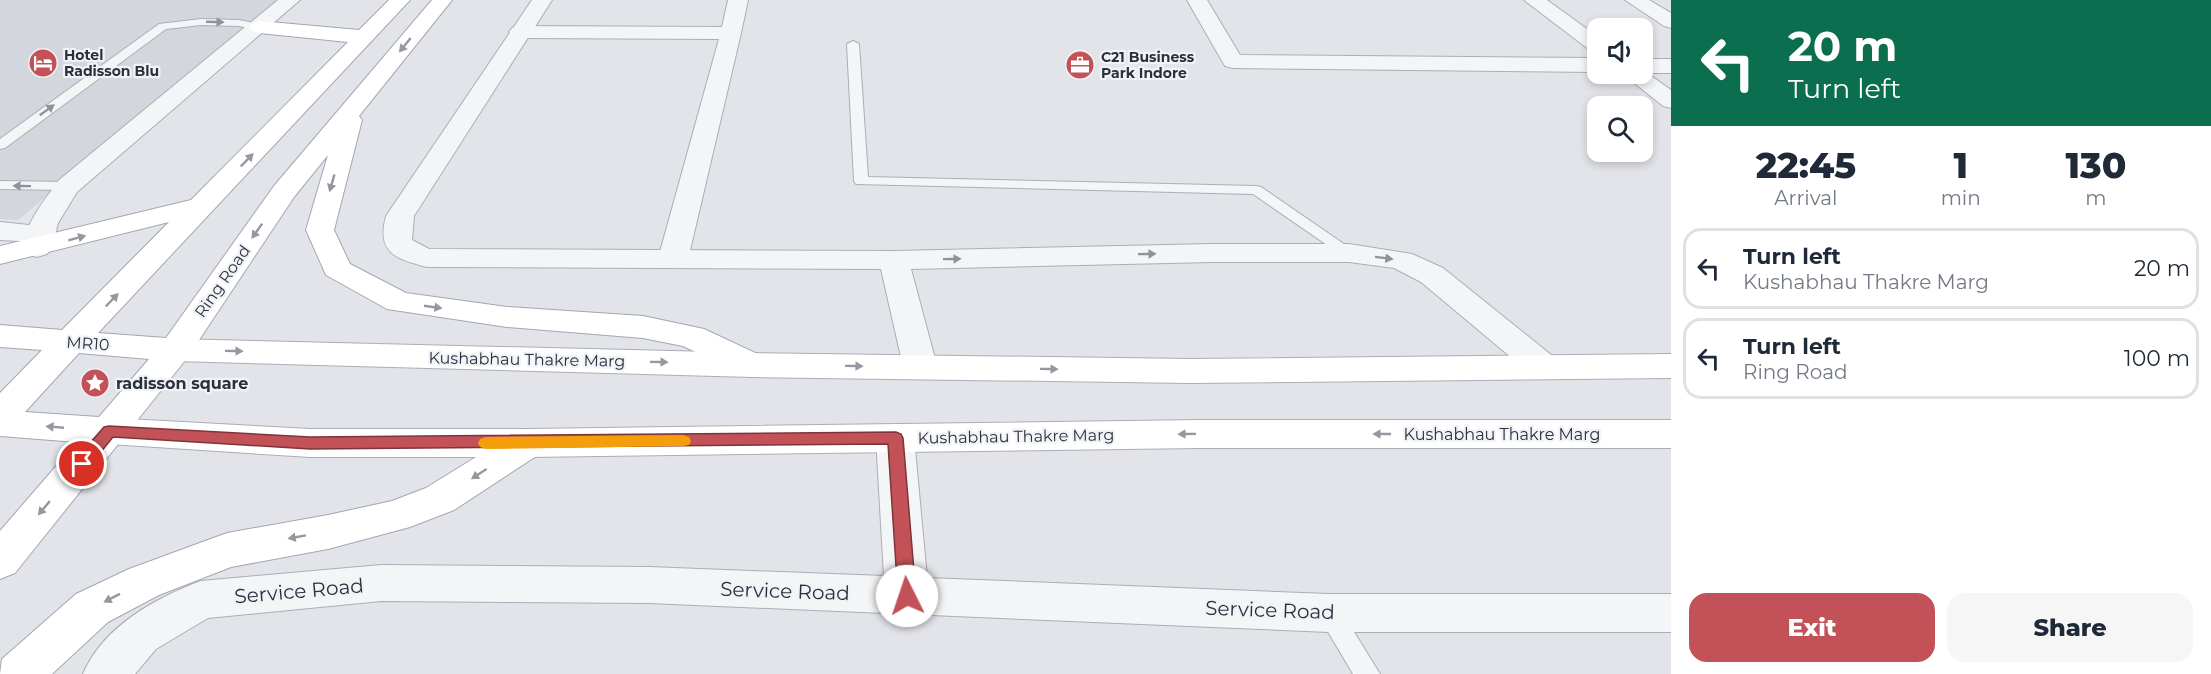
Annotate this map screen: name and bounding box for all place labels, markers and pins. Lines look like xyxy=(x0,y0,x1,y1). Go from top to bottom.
place label: Hotel Radisson Blu xyxy=(64,46,159,80)
hotel icon: Hotel Radisson Blu xyxy=(27,47,59,79)
place label: C21 Business Park Indore xyxy=(1101,48,1195,82)
office icon: C21 Business Park Indore xyxy=(1064,49,1096,81)
place icon: radisson square xyxy=(79,367,111,399)
place label: radisson square xyxy=(116,374,248,393)
pin xyxy=(56,438,107,489)

